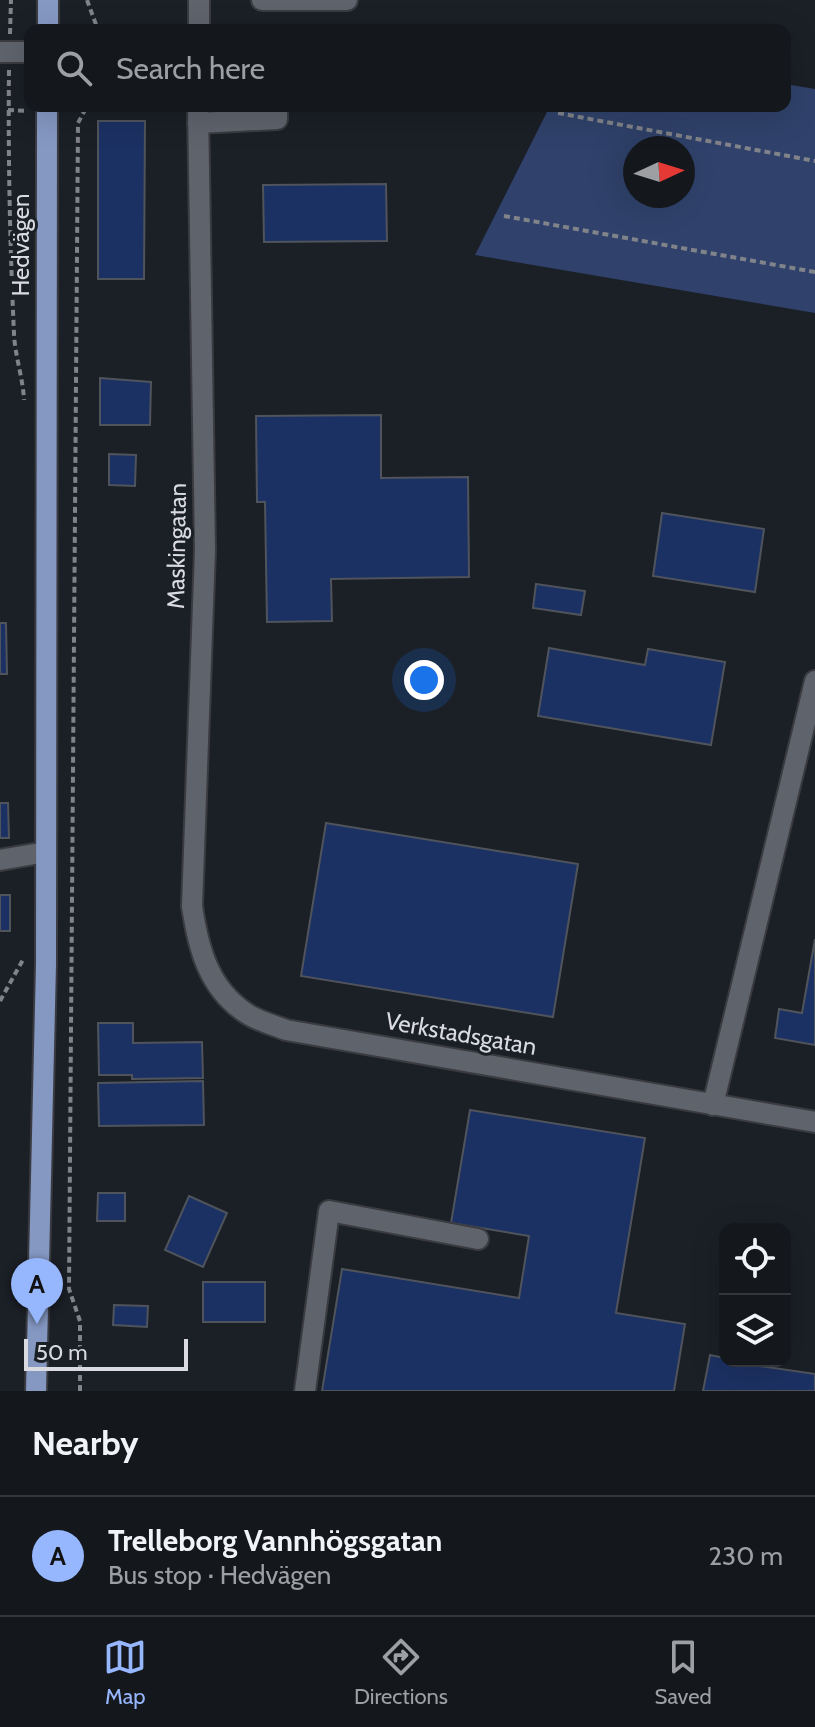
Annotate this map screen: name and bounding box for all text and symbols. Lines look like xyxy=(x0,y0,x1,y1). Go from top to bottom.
search box xyxy=(24,24,791,112)
icon: search xyxy=(52,46,96,90)
text: Search here xyxy=(116,50,265,87)
north arrow xyxy=(623,136,695,208)
street label: Hedvägen xyxy=(6,193,35,297)
street label: Maskingatan xyxy=(161,483,192,609)
your location xyxy=(404,660,444,700)
street label: Verkstadsgatan xyxy=(383,1006,539,1061)
map controls xyxy=(719,1223,791,1367)
button: locate xyxy=(719,1223,791,1295)
pin: A xyxy=(11,1258,63,1324)
button: layers xyxy=(719,1295,791,1367)
scale bar xyxy=(24,1335,188,1371)
text: 50 m xyxy=(36,1339,88,1366)
text: Nearby xyxy=(32,1422,139,1464)
text: Trelleborg Vannhögsgatan xyxy=(108,1522,442,1559)
text: A xyxy=(50,1540,66,1572)
text: 230 m xyxy=(709,1540,783,1572)
text: Bus stop · Hedvägen xyxy=(108,1559,331,1591)
tab: Map xyxy=(103,1635,147,1710)
tab: Directions xyxy=(354,1635,448,1710)
tab: Saved xyxy=(655,1635,712,1710)

